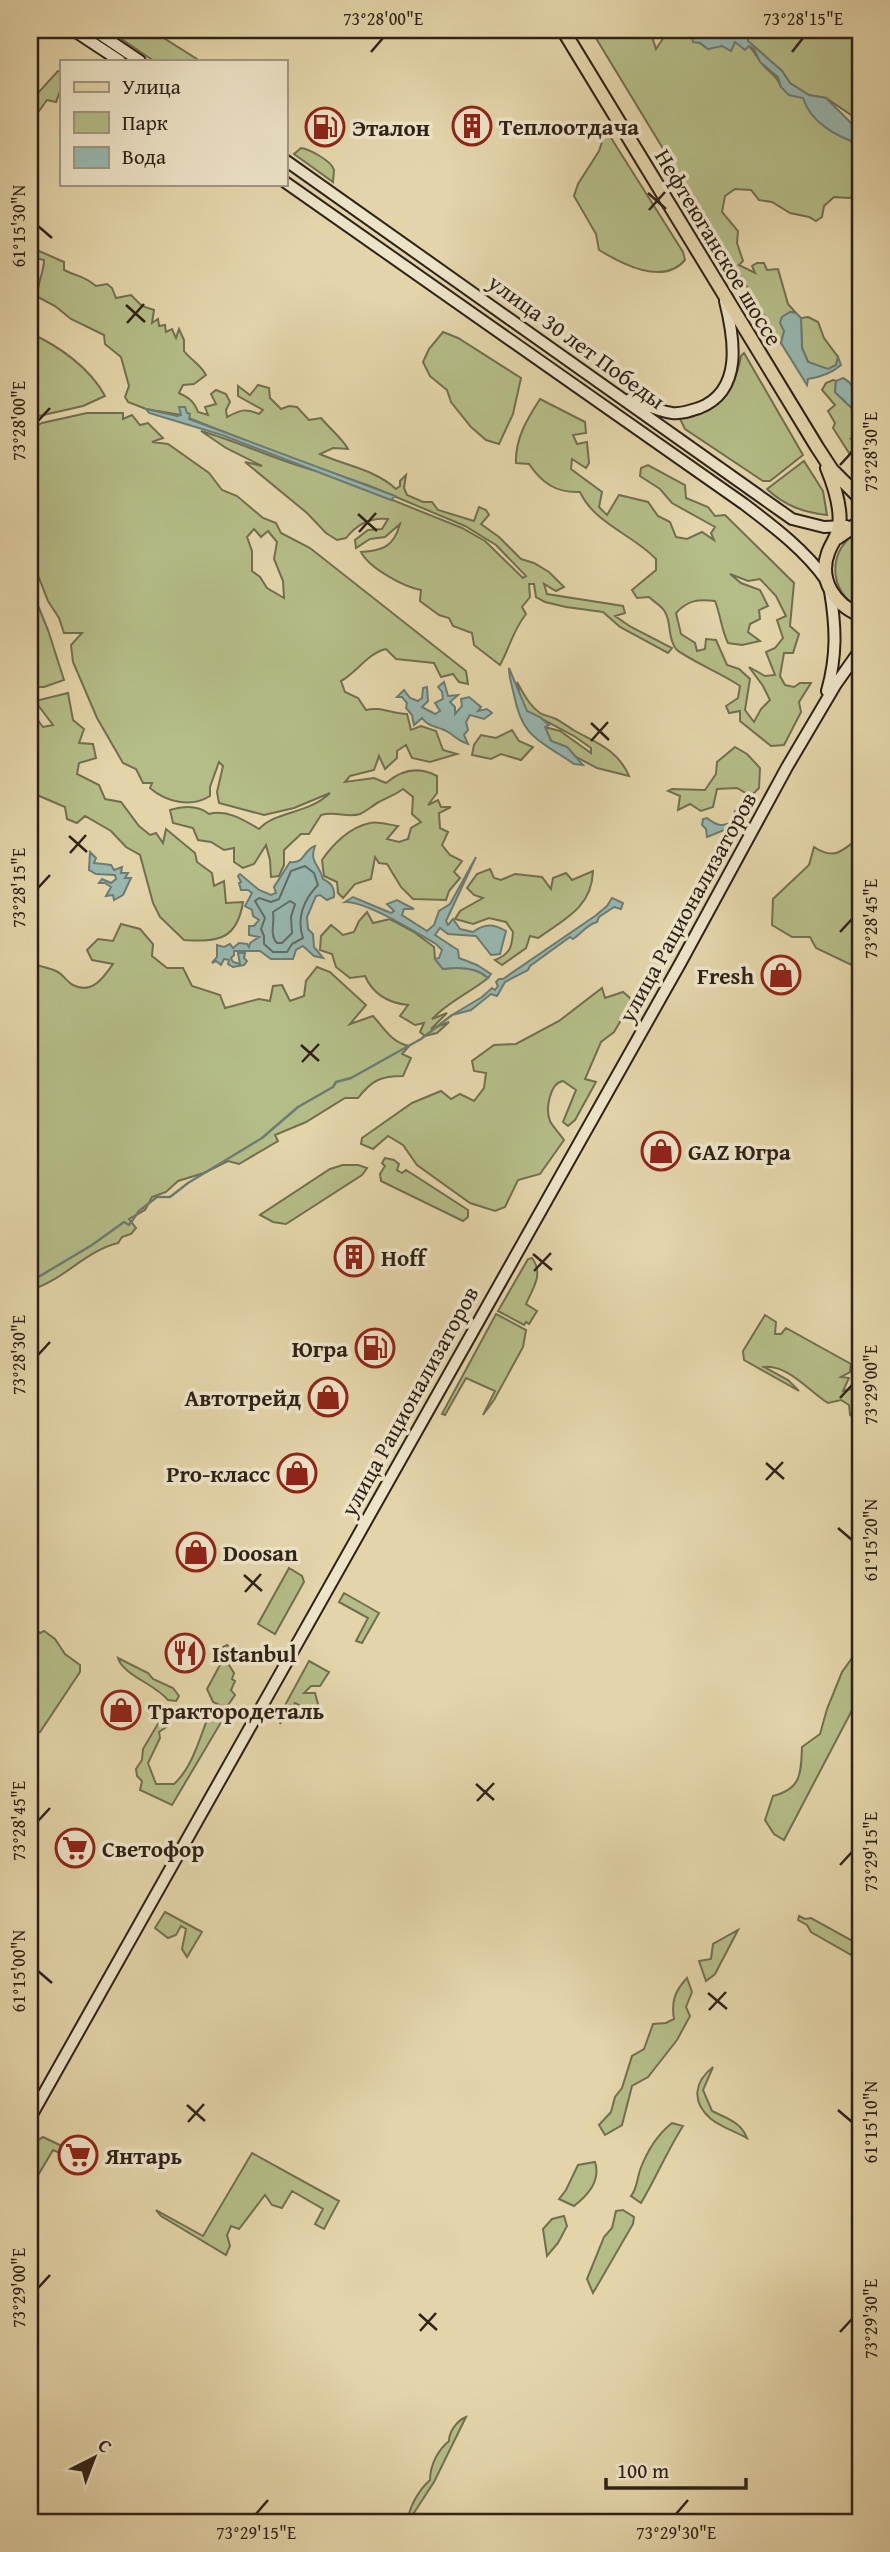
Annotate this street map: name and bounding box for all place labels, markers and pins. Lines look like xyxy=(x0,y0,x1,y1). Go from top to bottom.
building icon: Теплоотдача xyxy=(451,105,493,147)
fuel station icon: Эталон xyxy=(304,106,346,148)
place label: Теплоотдача xyxy=(499,110,639,143)
place label: Эталон xyxy=(352,111,430,144)
shop icon: Fresh xyxy=(760,954,802,996)
place label: Fresh xyxy=(697,959,754,992)
shop icon: GAZ Югра xyxy=(640,1130,682,1172)
place label: GAZ Югра xyxy=(688,1135,791,1168)
building icon: Hoff xyxy=(333,1236,375,1278)
place label: Hoff xyxy=(381,1241,428,1274)
fuel station icon: Югра xyxy=(354,1327,396,1369)
place label: Югра xyxy=(292,1332,348,1365)
shop icon: Автотрейд xyxy=(307,1376,349,1418)
place label: Автотрейд xyxy=(185,1381,301,1414)
shop icon: Pro-класс xyxy=(276,1452,318,1494)
place label: Pro-класс xyxy=(166,1457,270,1490)
shop icon: Doosan xyxy=(175,1531,217,1573)
place label: Doosan xyxy=(223,1536,298,1569)
restaurant icon: Istanbul xyxy=(164,1632,206,1674)
place label: Istanbul xyxy=(212,1637,297,1670)
shop icon: Трактородеталь xyxy=(100,1689,142,1731)
place label: Трактородеталь xyxy=(148,1694,324,1727)
supermarket icon: Светофор xyxy=(54,1827,96,1869)
place label: Светофор xyxy=(102,1832,204,1865)
supermarket icon: Янтарь xyxy=(57,2134,99,2176)
place label: Янтарь xyxy=(104,2139,183,2172)

